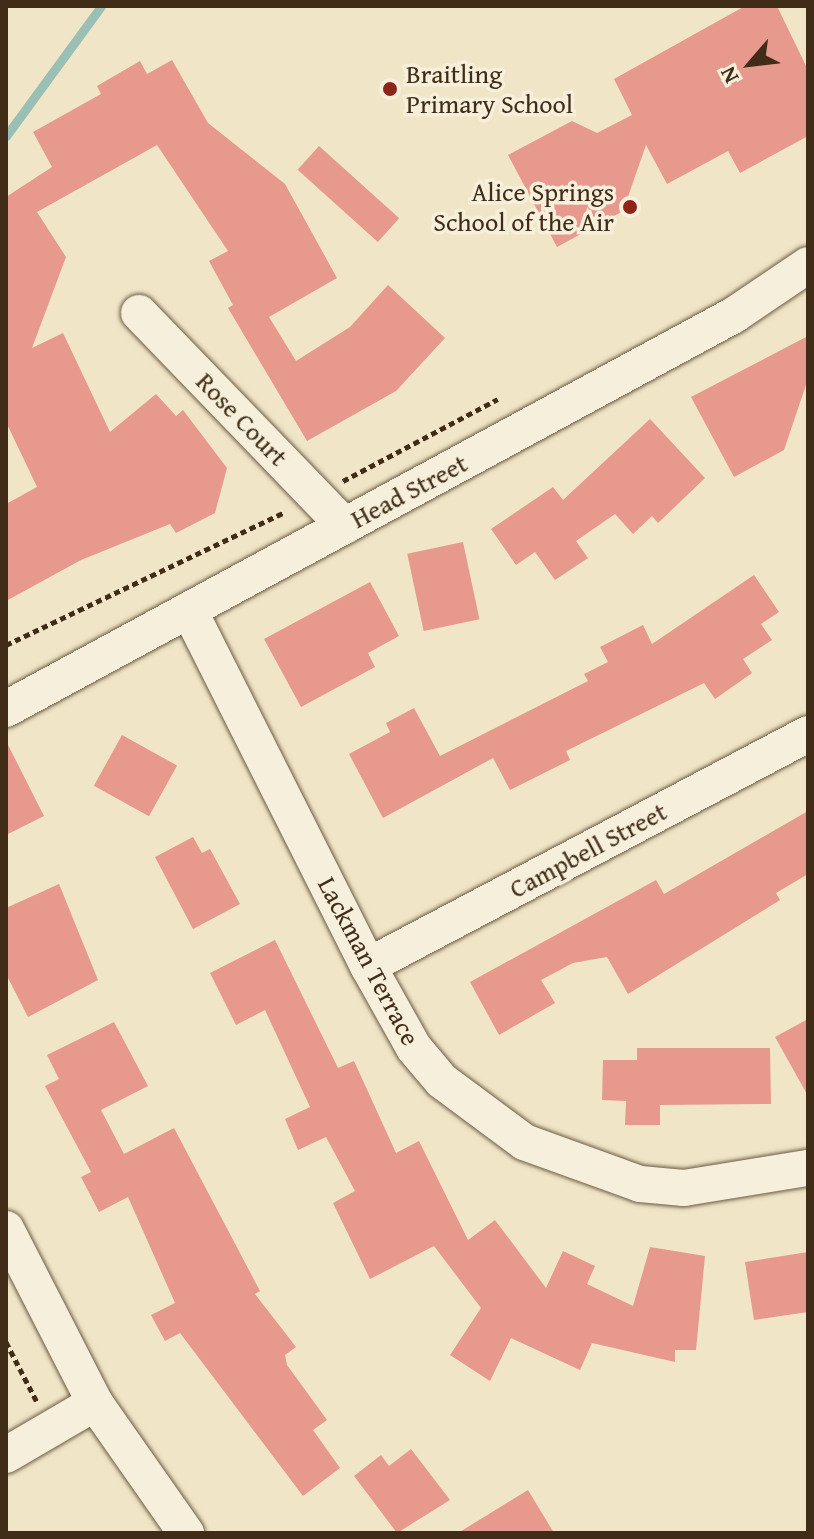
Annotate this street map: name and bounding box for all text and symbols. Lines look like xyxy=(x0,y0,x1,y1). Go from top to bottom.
north arrow xyxy=(710,24,790,104)
place label: Braitling Primary School xyxy=(406,58,573,120)
text: N xyxy=(711,61,746,89)
marker: Braitling Primary School xyxy=(381,80,399,98)
place label: Alice Springs School of the Air xyxy=(433,176,614,238)
marker: Alice Springs School of the Air xyxy=(621,198,639,216)
street label: Rose Court xyxy=(190,366,294,472)
street label: Head Street xyxy=(346,447,472,535)
street label: Campbell Street xyxy=(504,796,672,904)
street label: Lackman Terrace xyxy=(312,872,426,1050)

